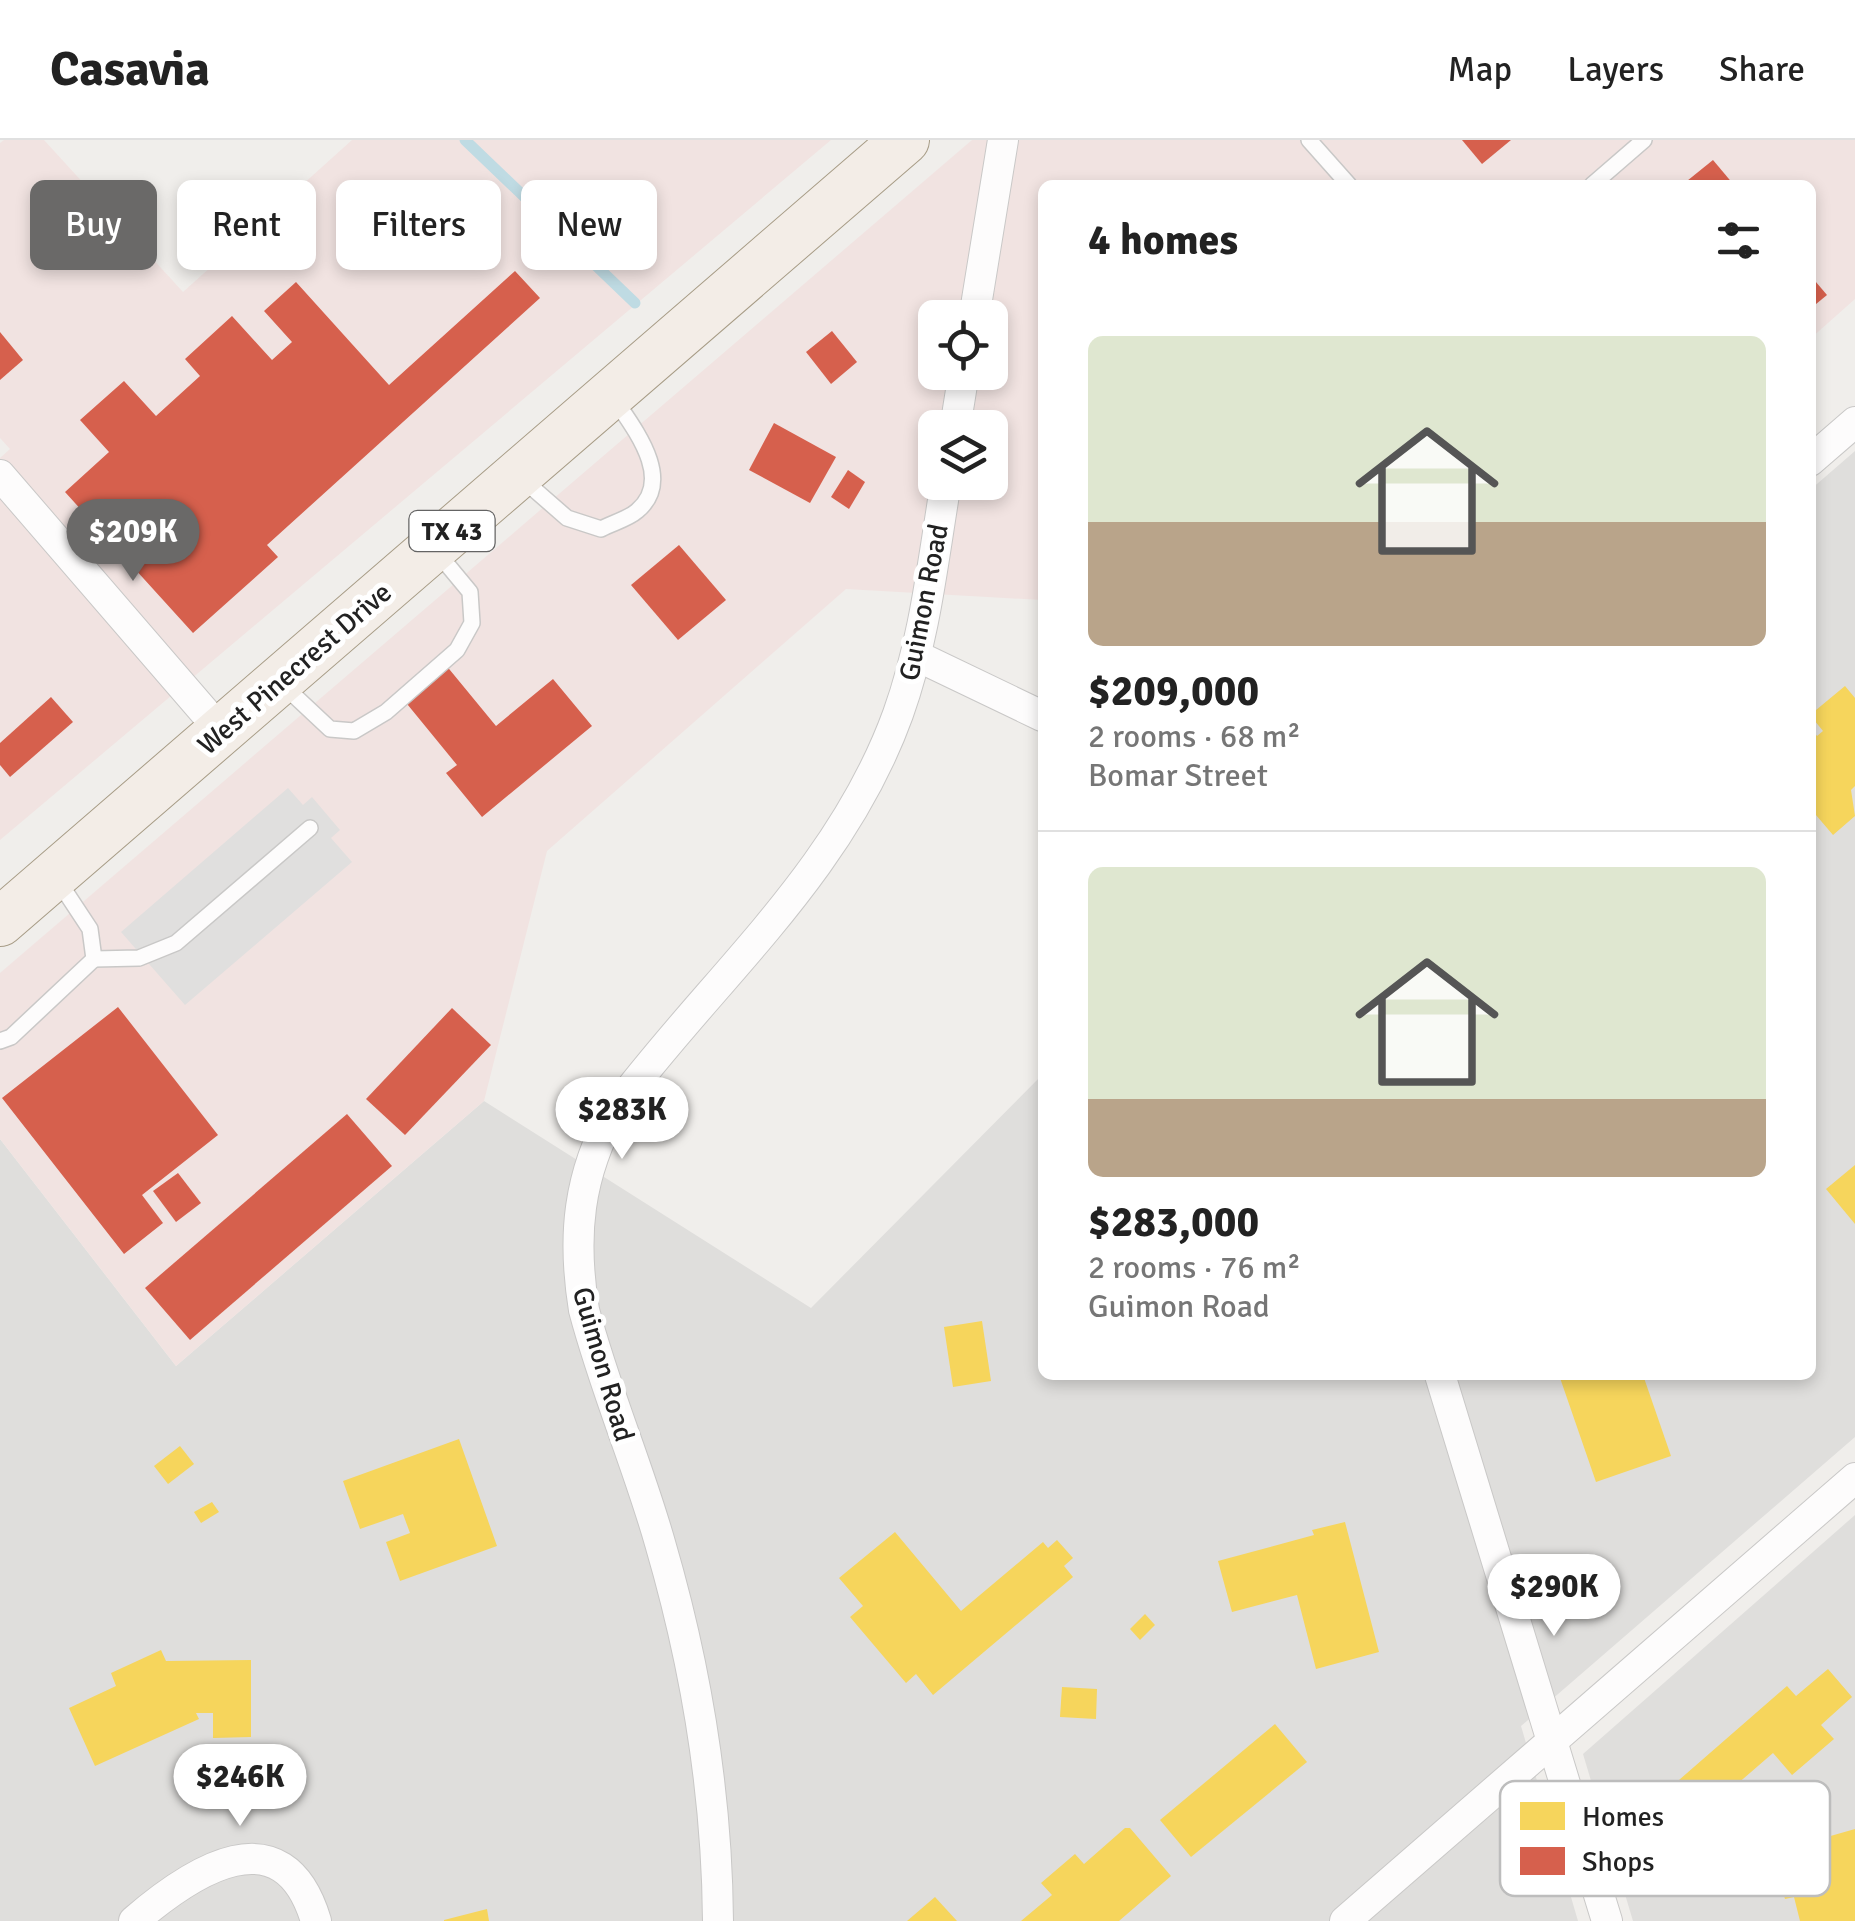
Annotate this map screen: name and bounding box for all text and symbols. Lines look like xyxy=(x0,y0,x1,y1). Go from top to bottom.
text: Casavia xyxy=(50,40,210,99)
text: Map xyxy=(1448,48,1512,91)
text: Layers xyxy=(1567,48,1664,91)
text: Share xyxy=(1719,48,1805,91)
chip: Buy xyxy=(30,180,157,270)
chip: Rent xyxy=(177,180,316,270)
chip: Filters xyxy=(336,180,501,270)
chip: New xyxy=(521,180,657,270)
icon: filters xyxy=(1711,213,1766,268)
text: 4 homes xyxy=(1088,215,1238,266)
map controls xyxy=(918,300,1008,500)
button: locate xyxy=(918,300,1008,390)
icon: home xyxy=(1337,401,1517,581)
button: layers xyxy=(918,410,1008,500)
pin: $209K xyxy=(63,499,203,584)
road number: TX 43 xyxy=(410,511,494,551)
text: $209K xyxy=(89,512,177,551)
street label: Guimon Road xyxy=(892,521,956,683)
street label: West Pinecrest Drive xyxy=(191,575,398,762)
text: $209,000 xyxy=(1088,666,1259,717)
text: 2 rooms · 68 m² xyxy=(1088,717,1301,756)
text: Bomar Street xyxy=(1088,756,1268,795)
icon: home xyxy=(1337,932,1517,1112)
pin: $283K xyxy=(552,1077,692,1162)
text: $283K xyxy=(578,1090,666,1129)
text: $283,000 xyxy=(1088,1197,1259,1248)
text: 2 rooms · 76 m² xyxy=(1088,1248,1301,1287)
street label: Guimon Road xyxy=(565,1283,641,1445)
text: Guimon Road xyxy=(1088,1287,1270,1326)
pin: $290K xyxy=(1484,1554,1624,1639)
text: $290K xyxy=(1510,1567,1598,1606)
pin: $246K xyxy=(170,1744,310,1829)
text: $246K xyxy=(196,1757,284,1796)
legend xyxy=(1500,1781,1830,1896)
text: Homes xyxy=(1582,1800,1664,1834)
text: Shops xyxy=(1582,1845,1654,1879)

